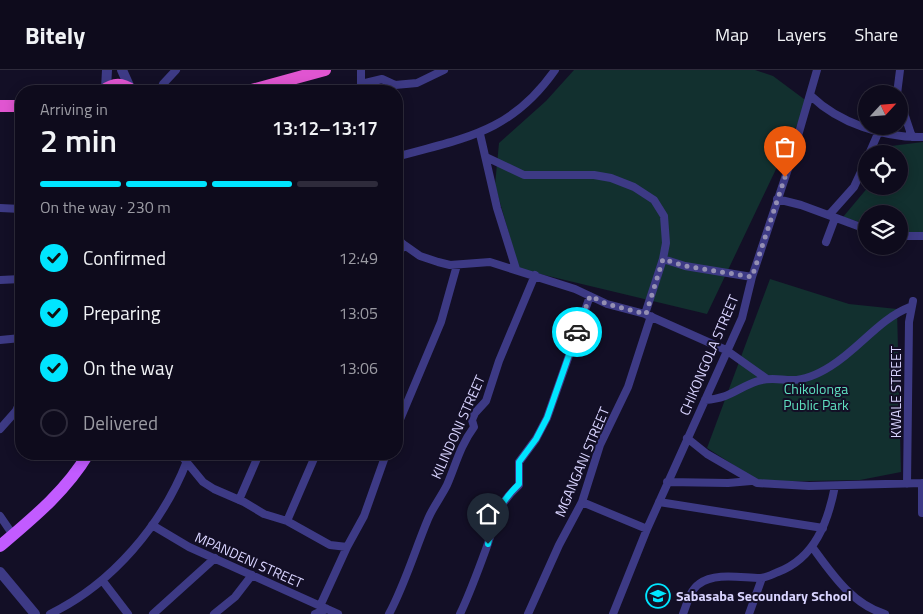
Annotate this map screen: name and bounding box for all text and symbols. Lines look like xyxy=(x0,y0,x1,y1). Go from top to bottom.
text: Bitely xyxy=(25,17,85,53)
text: Map xyxy=(715,21,749,48)
text: Layers xyxy=(777,21,826,48)
text: Share xyxy=(854,21,898,48)
north arrow xyxy=(858,85,908,135)
map controls xyxy=(858,85,908,255)
text: Arriving in xyxy=(40,97,108,121)
text: 13:12–13:17 xyxy=(272,113,378,142)
text: 2 min xyxy=(40,116,117,164)
pin xyxy=(764,126,806,177)
icon: bag xyxy=(771,133,799,161)
button: locate xyxy=(858,145,908,195)
text: On the way · 230 m xyxy=(40,195,171,219)
button: layers xyxy=(858,205,908,255)
text: Confirmed xyxy=(83,243,166,272)
icon: check xyxy=(40,244,68,272)
text: 12:49 xyxy=(339,246,378,270)
street label: CHIKONGOLA STREET xyxy=(674,291,744,418)
text: Preparing xyxy=(83,298,160,327)
icon: check xyxy=(40,299,68,327)
text: 13:05 xyxy=(339,301,378,325)
courier xyxy=(552,307,602,357)
icon: car xyxy=(563,318,591,346)
street label: KWALE STREET xyxy=(885,345,906,438)
text: On the way xyxy=(83,353,174,382)
icon: check xyxy=(40,354,68,382)
text: 13:06 xyxy=(339,356,378,380)
street label: KILINDONI STREET xyxy=(425,371,490,482)
park label: Chikolonga Public Park xyxy=(783,378,849,415)
street label: MGANGANI STREET xyxy=(549,403,614,520)
text: Delivered xyxy=(83,408,158,437)
pin xyxy=(467,493,509,544)
icon: home xyxy=(474,500,502,528)
street label: MPANDENI STREET xyxy=(192,526,307,593)
school or university icon: Sabasaba Secoundary School xyxy=(645,583,671,609)
place label: Sabasaba Secoundary School xyxy=(676,585,851,606)

